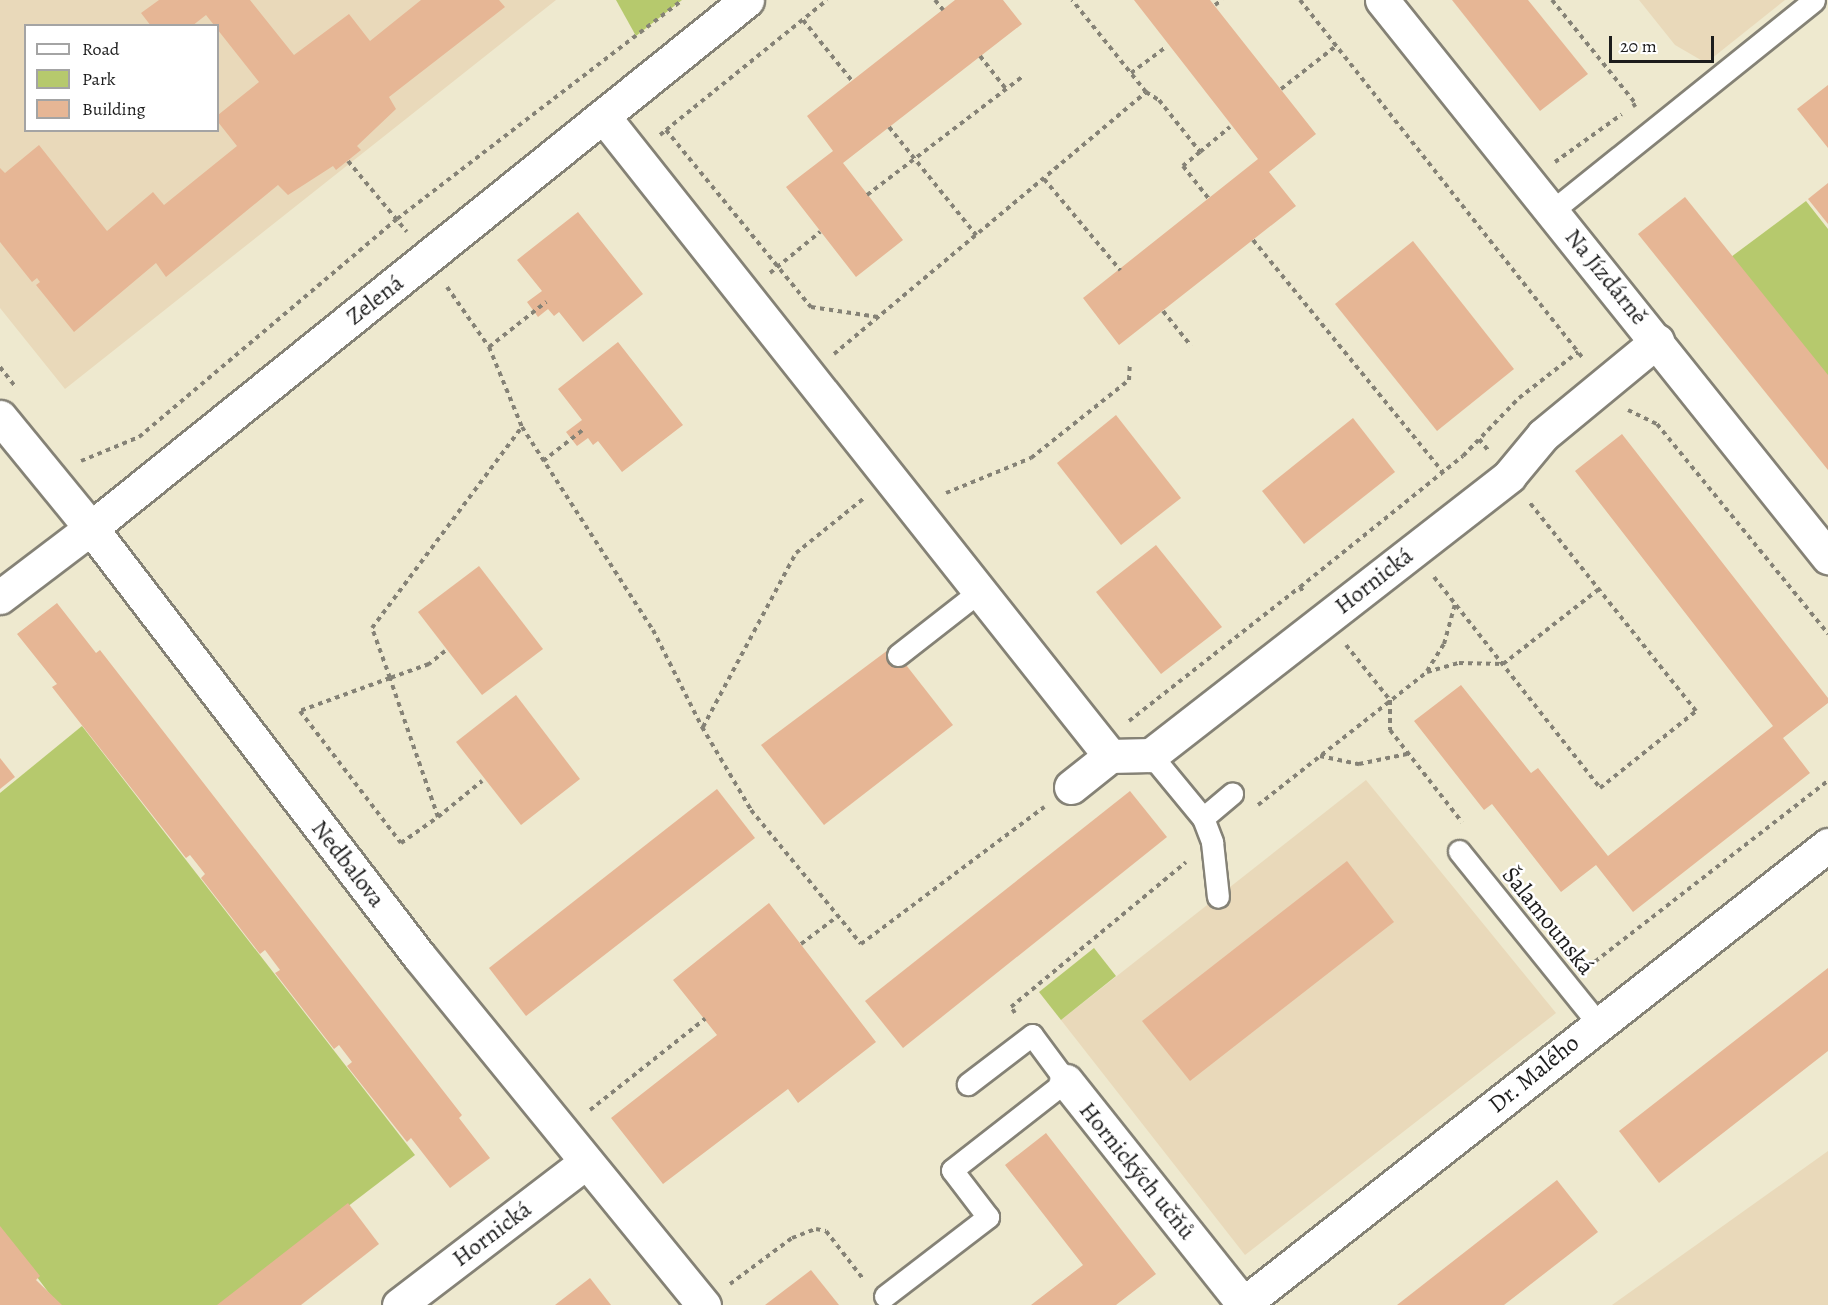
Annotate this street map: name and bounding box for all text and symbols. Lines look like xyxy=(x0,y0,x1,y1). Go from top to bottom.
legend xyxy=(24,24,219,132)
scale bar xyxy=(1612,24,1717,62)
text: 20 m xyxy=(1620,34,1657,58)
text: Road xyxy=(82,37,119,61)
text: Park xyxy=(82,67,116,91)
text: Building xyxy=(82,97,146,121)
street label: Na Jízdárně xyxy=(1559,223,1653,331)
street label: Zelená xyxy=(341,269,409,331)
street label: Hornická xyxy=(1329,541,1419,621)
street label: Nedbalova xyxy=(305,815,391,913)
street label: Šalamounská xyxy=(1496,861,1600,981)
street label: Dr. Malého xyxy=(1483,1029,1585,1119)
street label: Hornických učňů xyxy=(1073,1096,1201,1246)
street label: Hornická xyxy=(447,1195,537,1273)

